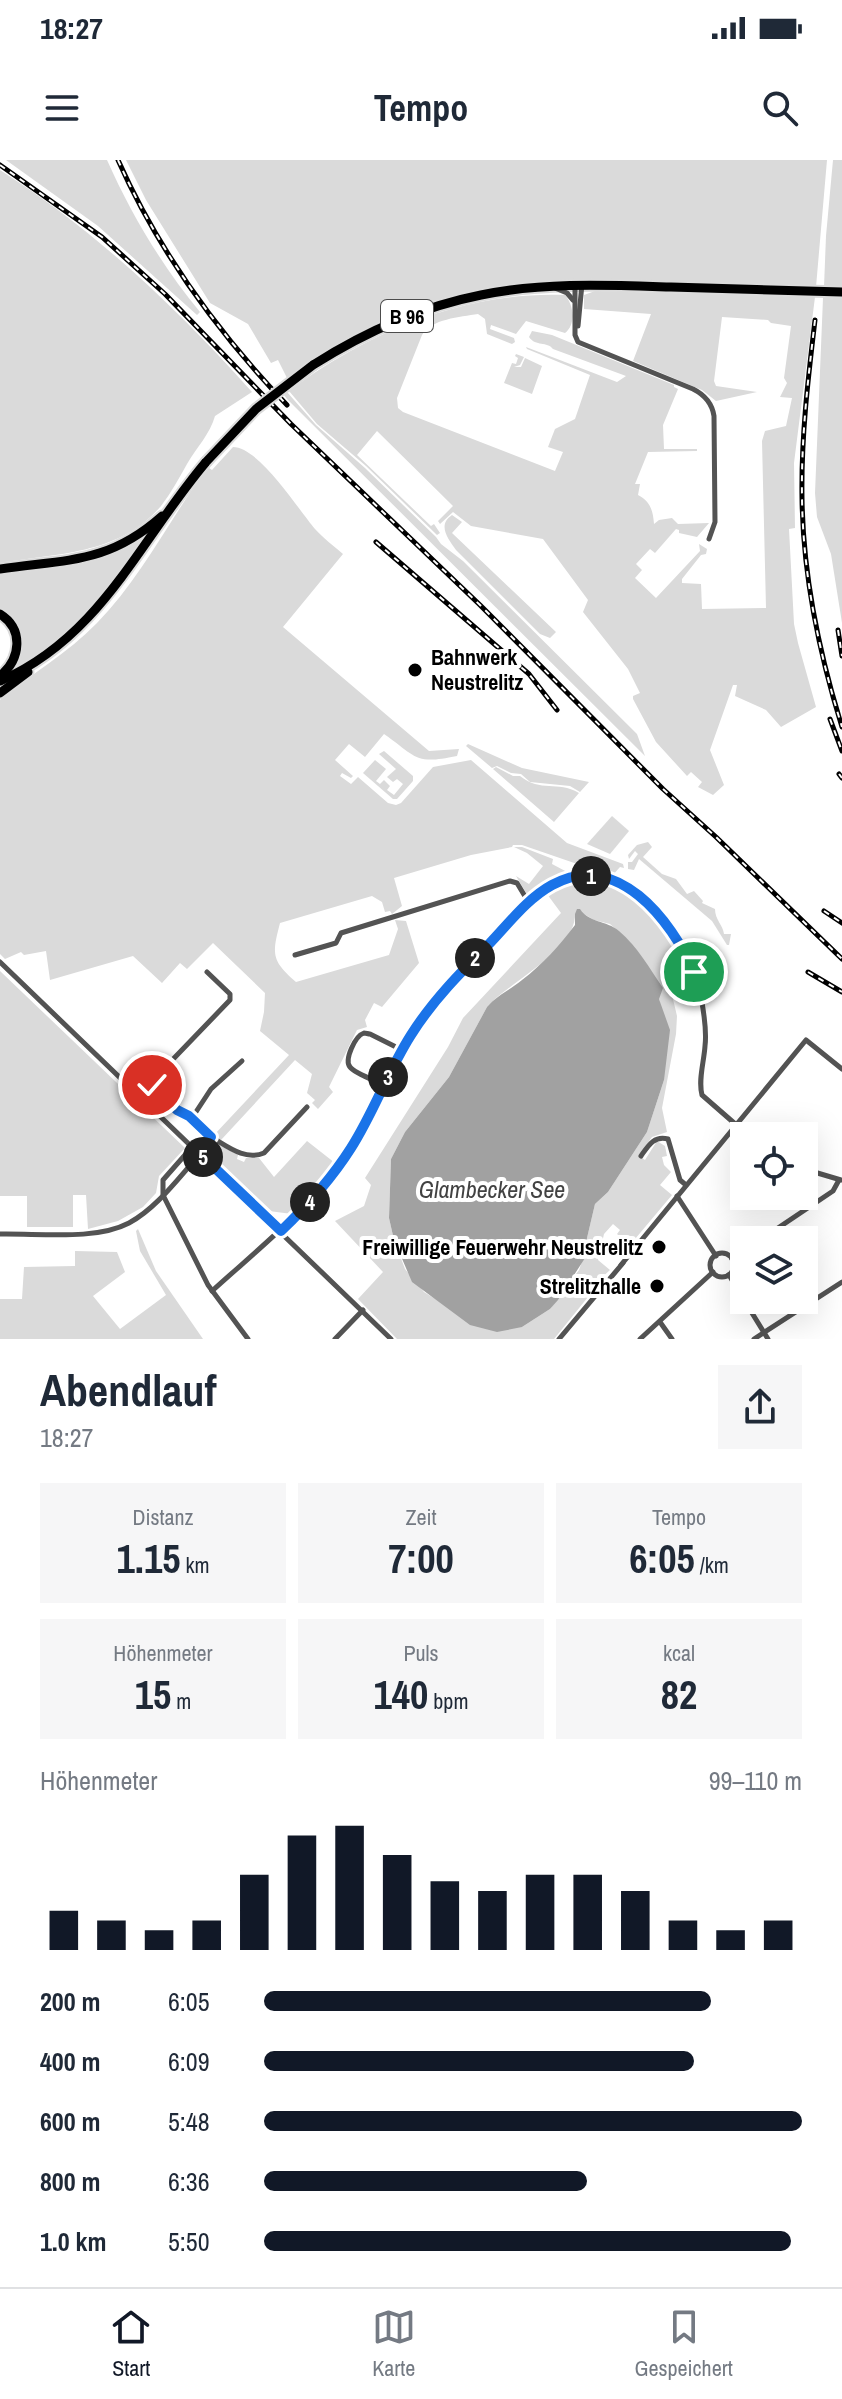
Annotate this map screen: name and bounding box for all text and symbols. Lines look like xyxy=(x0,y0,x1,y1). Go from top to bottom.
text: 18:27 xyxy=(40,8,103,48)
text: Tempo xyxy=(374,84,468,132)
icon: menu xyxy=(40,86,84,130)
icon: search xyxy=(758,86,802,130)
road number: B 96 xyxy=(381,300,433,332)
place label: Bahnwerk Neustrelitz xyxy=(431,642,523,697)
marker: Bahnwerk Neustrelitz xyxy=(406,661,424,679)
pin: 1 xyxy=(571,856,611,896)
text: 1 xyxy=(586,861,596,891)
pin: 2 xyxy=(455,938,495,978)
pin xyxy=(660,938,728,1006)
text: 2 xyxy=(470,943,480,973)
icon: arrive xyxy=(672,950,716,994)
pin xyxy=(118,1051,186,1119)
pin: 3 xyxy=(368,1057,408,1097)
text: 3 xyxy=(383,1062,393,1092)
icon: check xyxy=(130,1063,174,1107)
map controls xyxy=(730,1122,818,1314)
button: locate xyxy=(730,1122,818,1210)
pin: 5 xyxy=(183,1137,223,1177)
text: 5 xyxy=(198,1142,208,1172)
water label: Glambecker See xyxy=(419,1173,565,1205)
pin: 4 xyxy=(290,1182,330,1222)
text: 4 xyxy=(305,1187,315,1217)
button: layers xyxy=(730,1226,818,1314)
place label: Freiwillige Feuerwehr Neustrelitz xyxy=(362,1232,643,1262)
marker: Freiwillige Feuerwehr Neustrelitz xyxy=(650,1238,668,1256)
place label: Strelitzhalle xyxy=(540,1271,641,1301)
marker: Strelitzhalle xyxy=(648,1277,666,1295)
text: Abendlauf xyxy=(40,1360,216,1420)
button: share xyxy=(718,1365,802,1449)
text: 18:27 xyxy=(40,1420,93,1455)
text: Distanz xyxy=(132,1502,194,1532)
text: Zeit xyxy=(405,1502,437,1532)
text: Tempo xyxy=(652,1502,706,1532)
text: 1.15 xyxy=(117,1532,180,1585)
text: 7:00 xyxy=(388,1532,454,1585)
text: 6:05 xyxy=(629,1532,695,1585)
text: km xyxy=(180,1550,209,1580)
text: /km xyxy=(695,1550,729,1580)
text: Höhenmeter xyxy=(113,1638,213,1668)
text: Puls xyxy=(403,1638,439,1668)
text: kcal xyxy=(663,1638,695,1668)
text: 15 xyxy=(135,1668,171,1721)
text: 140 xyxy=(374,1668,428,1721)
text: 82 xyxy=(661,1668,697,1721)
text: m xyxy=(171,1686,191,1716)
text: bpm xyxy=(428,1686,468,1716)
text: Höhenmeter xyxy=(40,1763,157,1798)
text: 99–110 m xyxy=(709,1763,802,1798)
text: 200 m xyxy=(40,1984,100,2019)
text: 6:05 xyxy=(168,1984,210,2019)
text: 400 m xyxy=(40,2044,100,2079)
text: 6:09 xyxy=(168,2044,210,2079)
text: 600 m xyxy=(40,2104,100,2139)
text: 5:48 xyxy=(168,2104,210,2139)
text: 800 m xyxy=(40,2164,100,2199)
text: 6:36 xyxy=(168,2164,210,2199)
text: 1.0 km xyxy=(40,2224,106,2259)
text: 5:50 xyxy=(168,2224,210,2259)
tab: Start xyxy=(109,2305,153,2383)
tab: Karte xyxy=(372,2305,416,2383)
tab: Gespeichert xyxy=(634,2305,733,2383)

